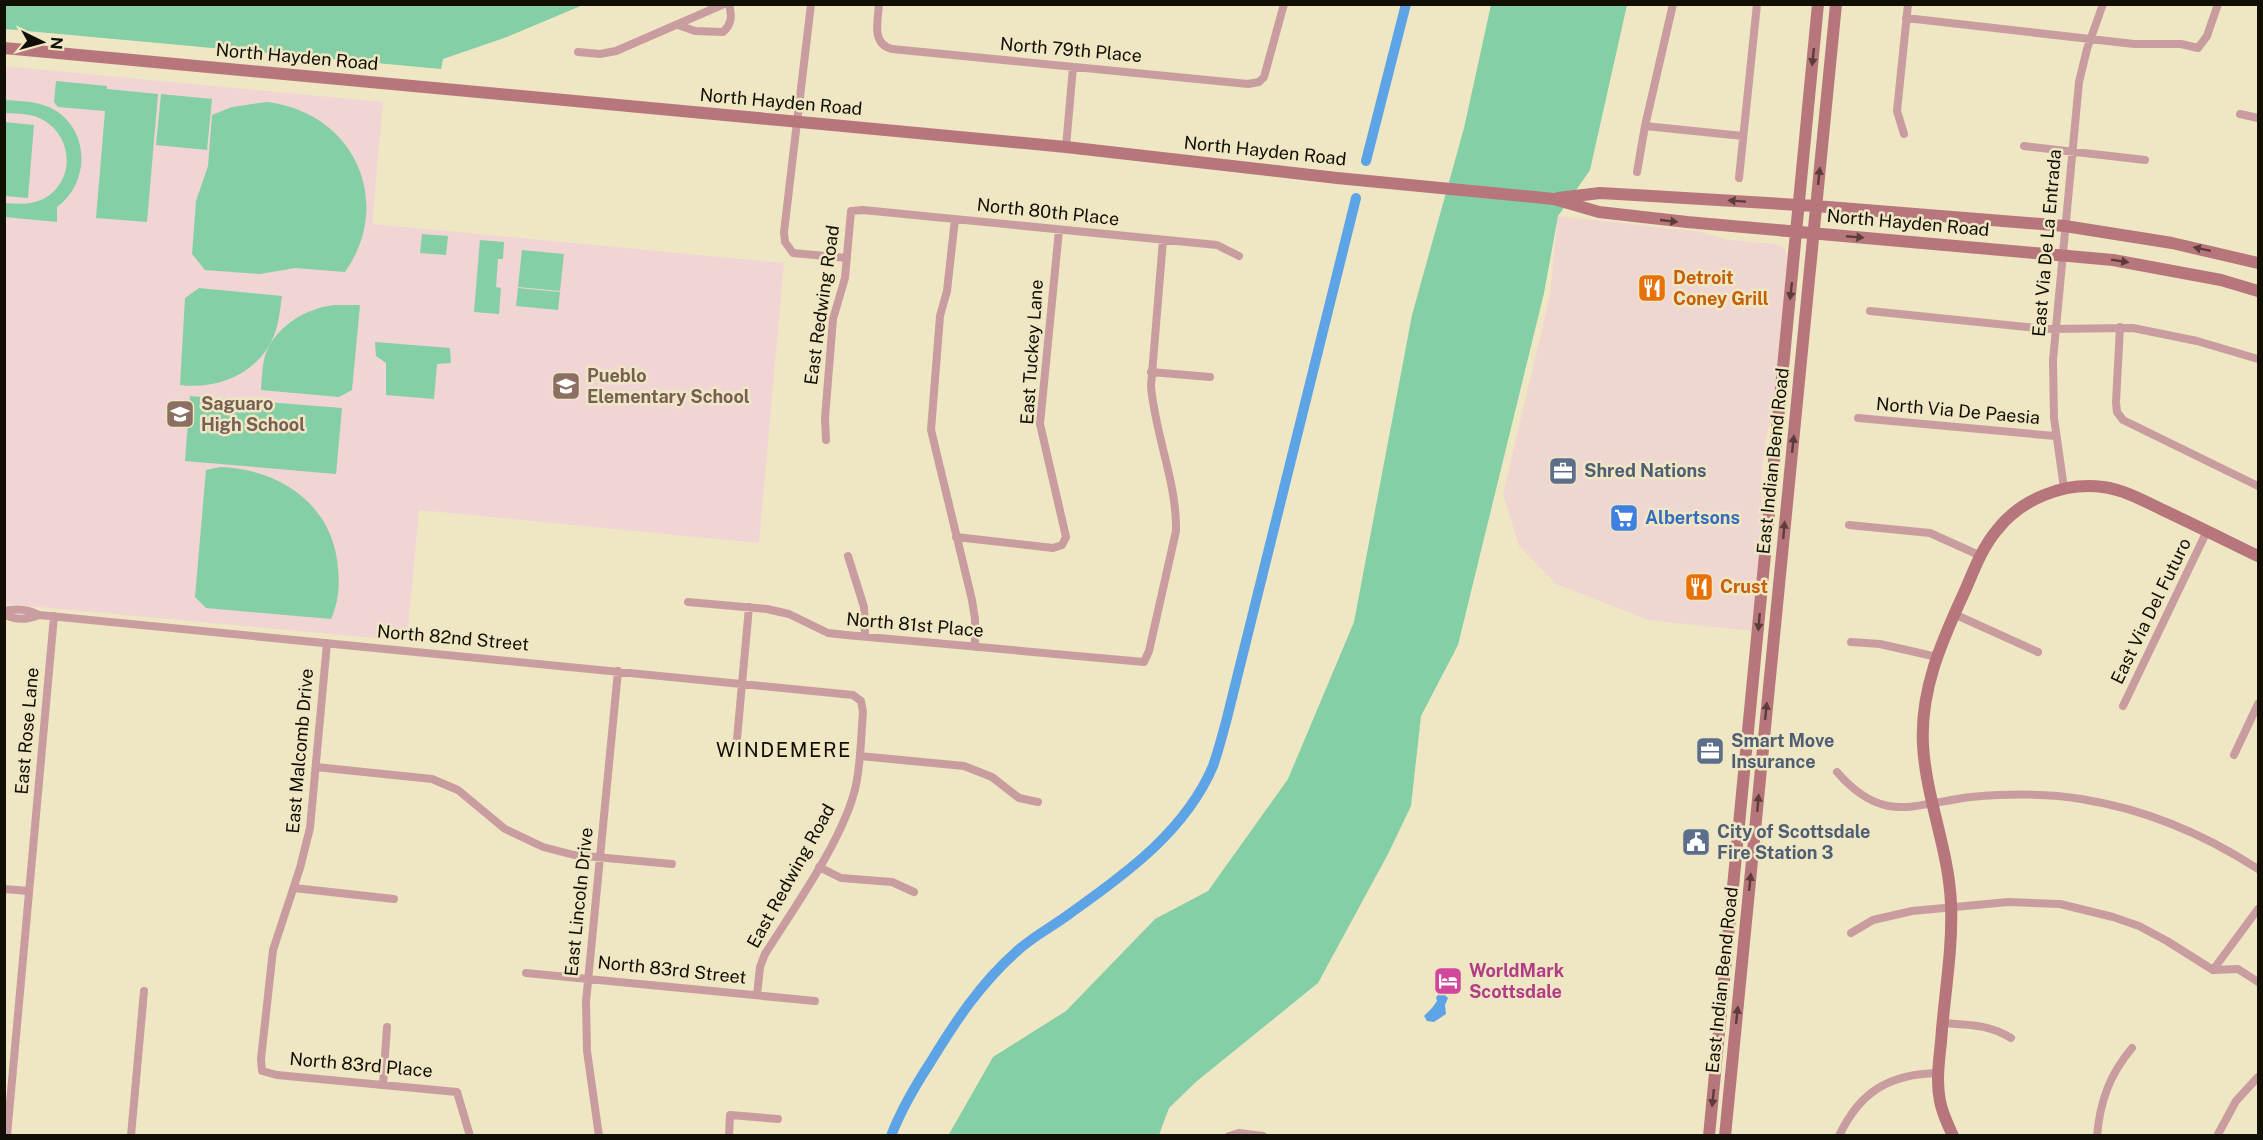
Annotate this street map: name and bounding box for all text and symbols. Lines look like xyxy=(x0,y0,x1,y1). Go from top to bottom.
north arrow xyxy=(12,12,72,72)
street label: North 79th Place xyxy=(999,33,1143,66)
text: N xyxy=(46,36,66,50)
street label: North Hayden Road xyxy=(215,39,379,74)
one-way arrow xyxy=(1808,47,1818,66)
street label: North Hayden Road xyxy=(699,84,863,119)
street label: North Hayden Road xyxy=(1183,132,1347,169)
street label: East Via De La Entrada xyxy=(2028,148,2065,338)
one-way arrow xyxy=(1814,166,1824,185)
street label: North 80th Place xyxy=(976,194,1120,229)
one-way arrow xyxy=(1727,196,1746,206)
street label: North Hayden Road xyxy=(1826,205,1990,240)
one-way arrow xyxy=(1660,216,1679,225)
street label: East Redwing Road xyxy=(800,224,843,386)
one-way arrow xyxy=(1845,232,1864,242)
one-way arrow xyxy=(2192,244,2211,253)
one-way arrow xyxy=(2111,257,2130,266)
place label: Detroit Coney Grill xyxy=(1673,267,1769,309)
restaurant icon: Detroit Coney Grill xyxy=(1636,272,1668,304)
street label: East Tuckey Lane xyxy=(1016,279,1047,425)
one-way arrow xyxy=(1786,281,1796,300)
place label: Pueblo Elementary School xyxy=(587,365,750,407)
street label: East Indian Bend Road xyxy=(1752,367,1793,555)
school or university icon: Pueblo Elementary School xyxy=(550,370,582,402)
place label: Saguaro High School xyxy=(201,393,305,435)
street label: North Via De Paesia xyxy=(1875,393,2041,428)
school or university icon: Saguaro High School xyxy=(164,398,196,430)
one-way arrow xyxy=(1788,434,1798,453)
office icon: Shred Nations xyxy=(1547,455,1579,487)
place label: Shred Nations xyxy=(1584,460,1707,481)
supermarket icon: Albertsons xyxy=(1608,502,1640,534)
place label: Albertsons xyxy=(1645,507,1740,528)
one-way arrow xyxy=(1779,520,1789,539)
street label: East Via Del Futuro xyxy=(2106,534,2195,687)
restaurant icon: Crust xyxy=(1683,571,1715,603)
place label: Crust xyxy=(1720,576,1768,597)
street label: North 81st Place xyxy=(845,608,985,641)
one-way arrow xyxy=(1754,612,1764,631)
street label: North 82nd Street xyxy=(376,620,530,655)
street label: East Rose Lane xyxy=(10,667,43,795)
street label: East Malcomb Drive xyxy=(282,668,317,834)
one-way arrow xyxy=(1761,702,1771,721)
place label: Smart Move Insurance xyxy=(1731,730,1834,772)
office icon: Smart Move Insurance xyxy=(1694,735,1726,767)
district label: WINDEMERE xyxy=(716,738,852,762)
one-way arrow xyxy=(1753,794,1763,813)
street label: East Redwing Road xyxy=(742,800,839,951)
place label: City of Scottsdale Fire Station 3 xyxy=(1717,821,1870,863)
street label: East Lincoln Drive xyxy=(560,826,597,977)
public building icon: City of Scottsdale Fire Station 3 xyxy=(1680,826,1712,858)
one-way arrow xyxy=(1745,873,1755,892)
street label: East Indian Bend Road xyxy=(1701,886,1742,1074)
street label: North 83rd Street xyxy=(597,951,748,988)
place label: WorldMark Scottsdale xyxy=(1469,960,1565,1002)
hotel icon: WorldMark Scottsdale xyxy=(1432,965,1464,997)
one-way arrow xyxy=(1732,1005,1742,1024)
street label: North 83rd Place xyxy=(289,1048,434,1081)
one-way arrow xyxy=(1708,1089,1718,1108)

